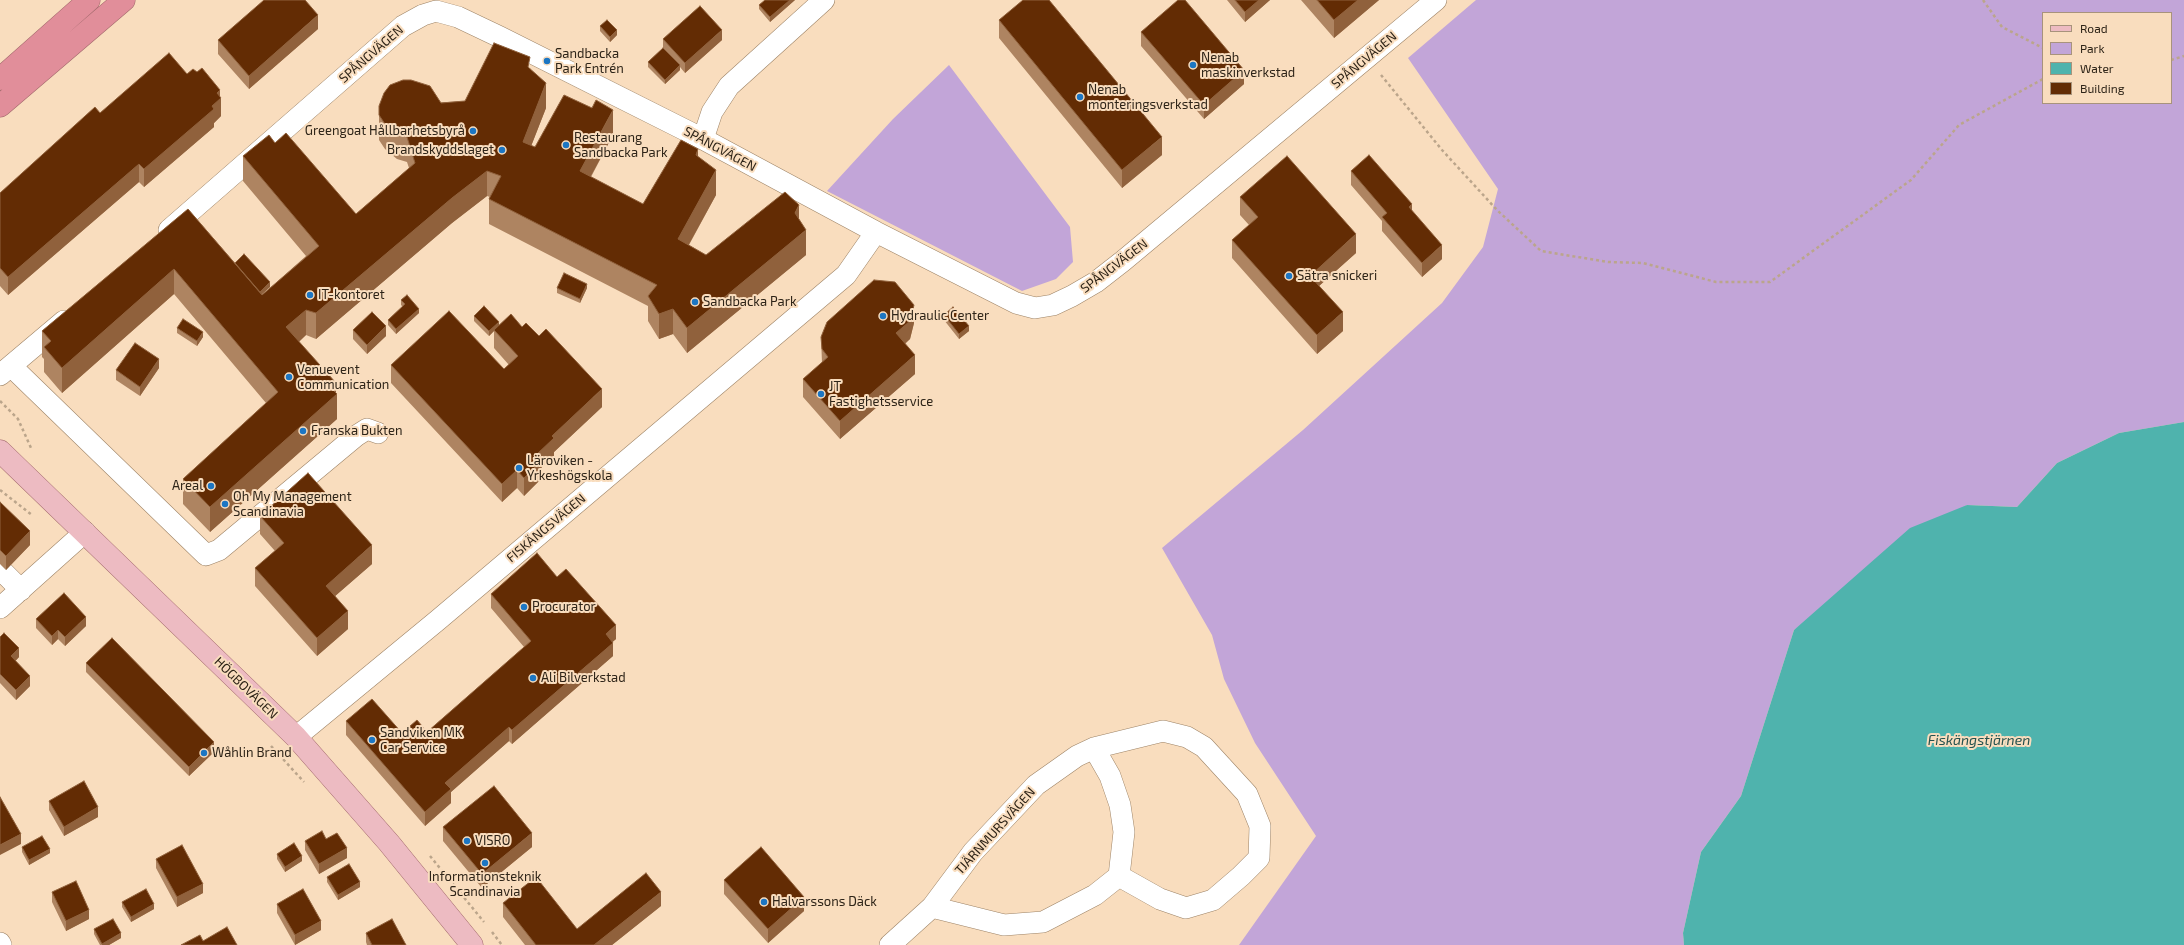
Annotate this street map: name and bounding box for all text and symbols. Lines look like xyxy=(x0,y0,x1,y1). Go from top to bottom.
legend xyxy=(2042,12,2172,104)
text: Road xyxy=(2080,21,2108,35)
street label: SPÅNGVÄGEN xyxy=(336,22,406,86)
street label: SPÅNGVÄGEN xyxy=(1328,28,1400,92)
text: Park xyxy=(2080,41,2105,55)
place label: Sandbacka Park Entrén xyxy=(555,46,624,77)
place label: Nenab maskinverkstad xyxy=(1201,50,1295,81)
marker: Sandbacka Park Entrén xyxy=(542,56,552,66)
marker: Nenab maskinverkstad xyxy=(1188,60,1198,70)
text: Water xyxy=(2080,61,2114,75)
text: Building xyxy=(2080,81,2124,95)
place label: Nenab monteringsverkstad xyxy=(1088,82,1208,113)
marker: Nenab monteringsverkstad xyxy=(1075,92,1085,102)
place label: Greengoat Hållbarhetsbyrå xyxy=(305,123,465,139)
street label: SPÅNGVÄGEN xyxy=(681,123,759,175)
marker: Greengoat Hållbarhetsbyrå xyxy=(468,126,478,136)
place label: Restaurang Sandbacka Park xyxy=(574,130,668,161)
marker: Restaurang Sandbacka Park xyxy=(561,140,571,150)
place label: Brandskyddslaget xyxy=(387,142,494,158)
marker: Brandskyddslaget xyxy=(497,145,507,155)
street label: SPÅNGVÄGEN xyxy=(1077,236,1151,296)
place label: Sätra snickeri xyxy=(1297,268,1377,284)
marker: Sätra snickeri xyxy=(1284,271,1294,281)
place label: IT-kontoret xyxy=(318,287,385,303)
marker: IT-kontoret xyxy=(305,290,315,300)
place label: Sandbacka Park xyxy=(703,294,797,310)
marker: Sandbacka Park xyxy=(690,297,700,307)
place label: Hydraulic Center xyxy=(891,308,989,324)
marker: Hydraulic Center xyxy=(878,311,888,321)
place label: Venuevent Communication xyxy=(297,362,389,393)
marker: Venuevent Communication xyxy=(284,372,294,382)
place label: JT Fastighetsservice xyxy=(829,379,933,410)
marker: JT Fastighetsservice xyxy=(816,389,826,399)
place label: Franska Bukten xyxy=(311,423,403,439)
marker: Franska Bukten xyxy=(298,426,308,436)
place label: Läroviken - Yrkeshögskola xyxy=(527,453,612,484)
marker: Läroviken - Yrkeshögskola xyxy=(514,463,524,473)
place label: Areal xyxy=(172,478,203,494)
marker: Areal xyxy=(206,481,216,491)
place label: Oh My Management Scandinavia xyxy=(233,489,352,520)
street label: FISKÄNGSVÄGEN xyxy=(503,490,589,566)
marker: Oh My Management Scandinavia xyxy=(220,499,230,509)
place label: Procurator xyxy=(532,599,596,615)
marker: Procurator xyxy=(519,602,529,612)
street label: HÖGBOVÄGEN xyxy=(211,654,281,722)
place label: Ali Bilverkstad xyxy=(541,670,626,686)
marker: Ali Bilverkstad xyxy=(528,673,538,683)
place label: Sandviken MK Car Service xyxy=(380,725,462,756)
water label: Fiskängstjärnen xyxy=(1928,732,2030,748)
marker: Sandviken MK Car Service xyxy=(367,735,377,745)
place label: Wåhlin Brand xyxy=(212,745,292,761)
marker: Wåhlin Brand xyxy=(199,748,209,758)
street label: TJÄRNMURSVÄGEN xyxy=(952,784,1038,878)
place label: VISRO xyxy=(475,833,510,849)
marker: VISRO xyxy=(462,836,472,846)
marker: Informationsteknik Scandinavia xyxy=(480,858,490,868)
place label: Informationsteknik Scandinavia xyxy=(429,869,541,900)
place label: Halvarssons Däck xyxy=(772,894,877,910)
marker: Halvarssons Däck xyxy=(759,897,769,907)

